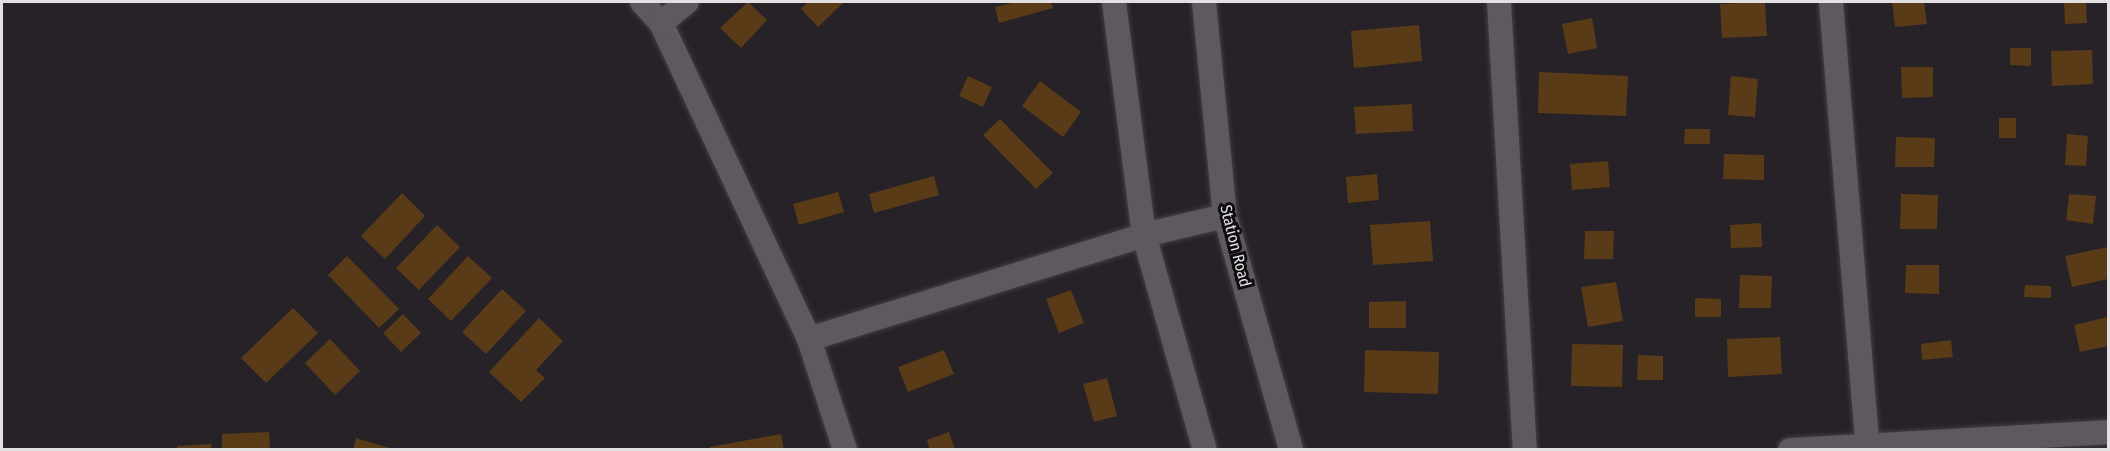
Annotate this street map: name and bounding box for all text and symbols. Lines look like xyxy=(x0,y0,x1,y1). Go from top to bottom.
street label: Station Road xyxy=(1216,203,1254,289)

